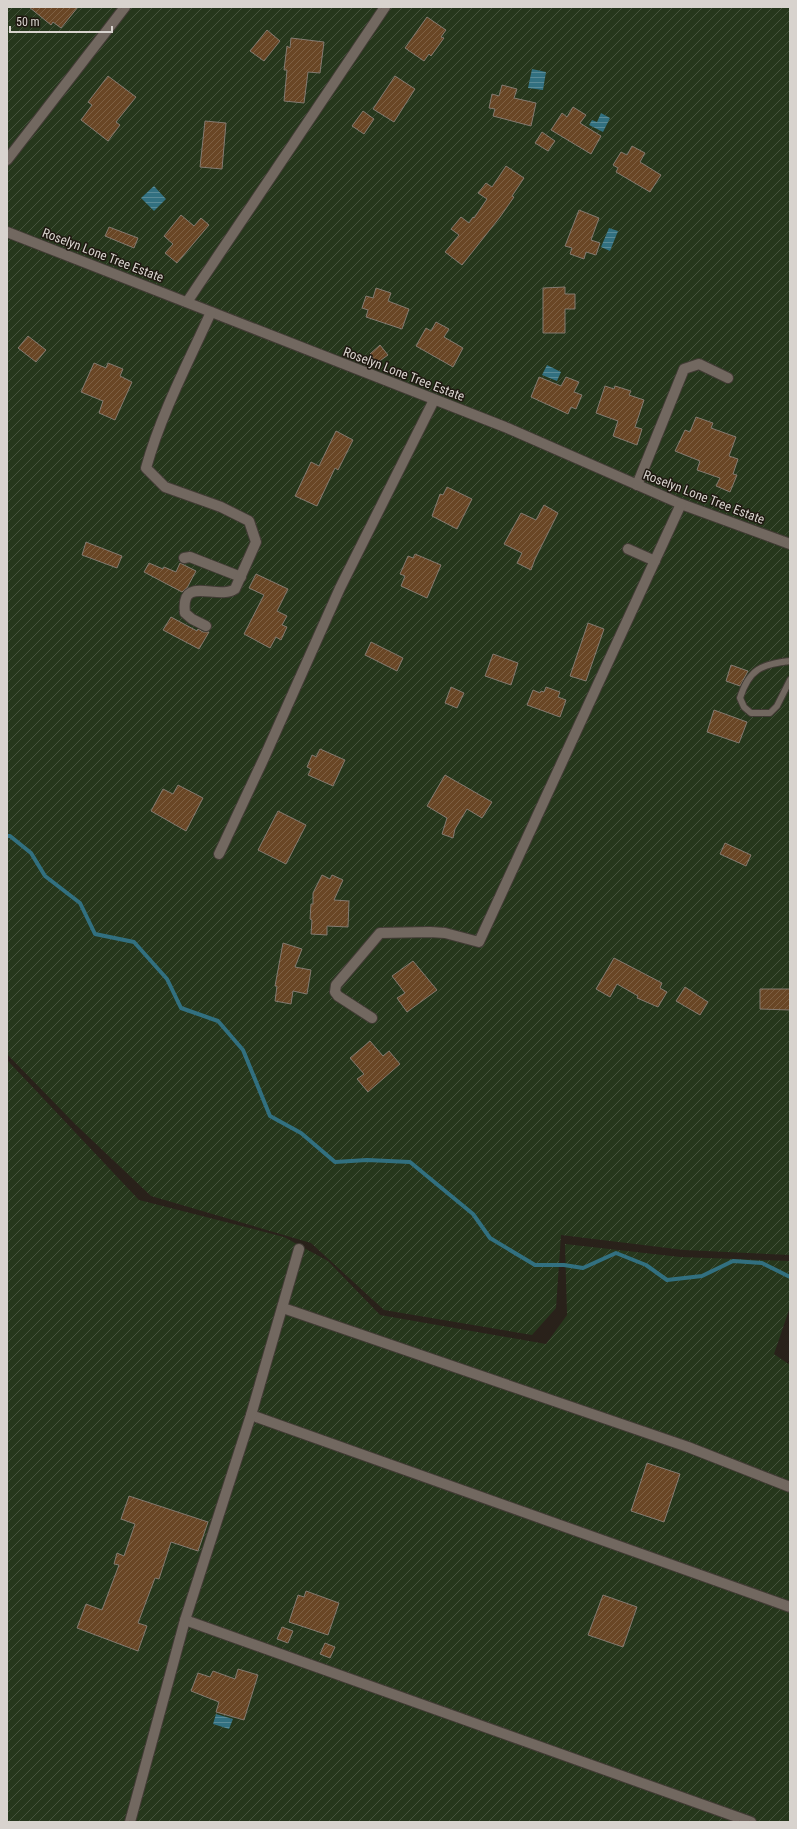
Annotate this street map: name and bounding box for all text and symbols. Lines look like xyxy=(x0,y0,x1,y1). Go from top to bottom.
scale bar xyxy=(10,8,112,34)
text: 50 m xyxy=(16,15,40,29)
street label: Roselyn Lone Tree Estate xyxy=(40,225,166,285)
street label: Roselyn Lone Tree Estate xyxy=(341,344,467,404)
street label: Roselyn Lone Tree Estate xyxy=(641,467,767,527)

